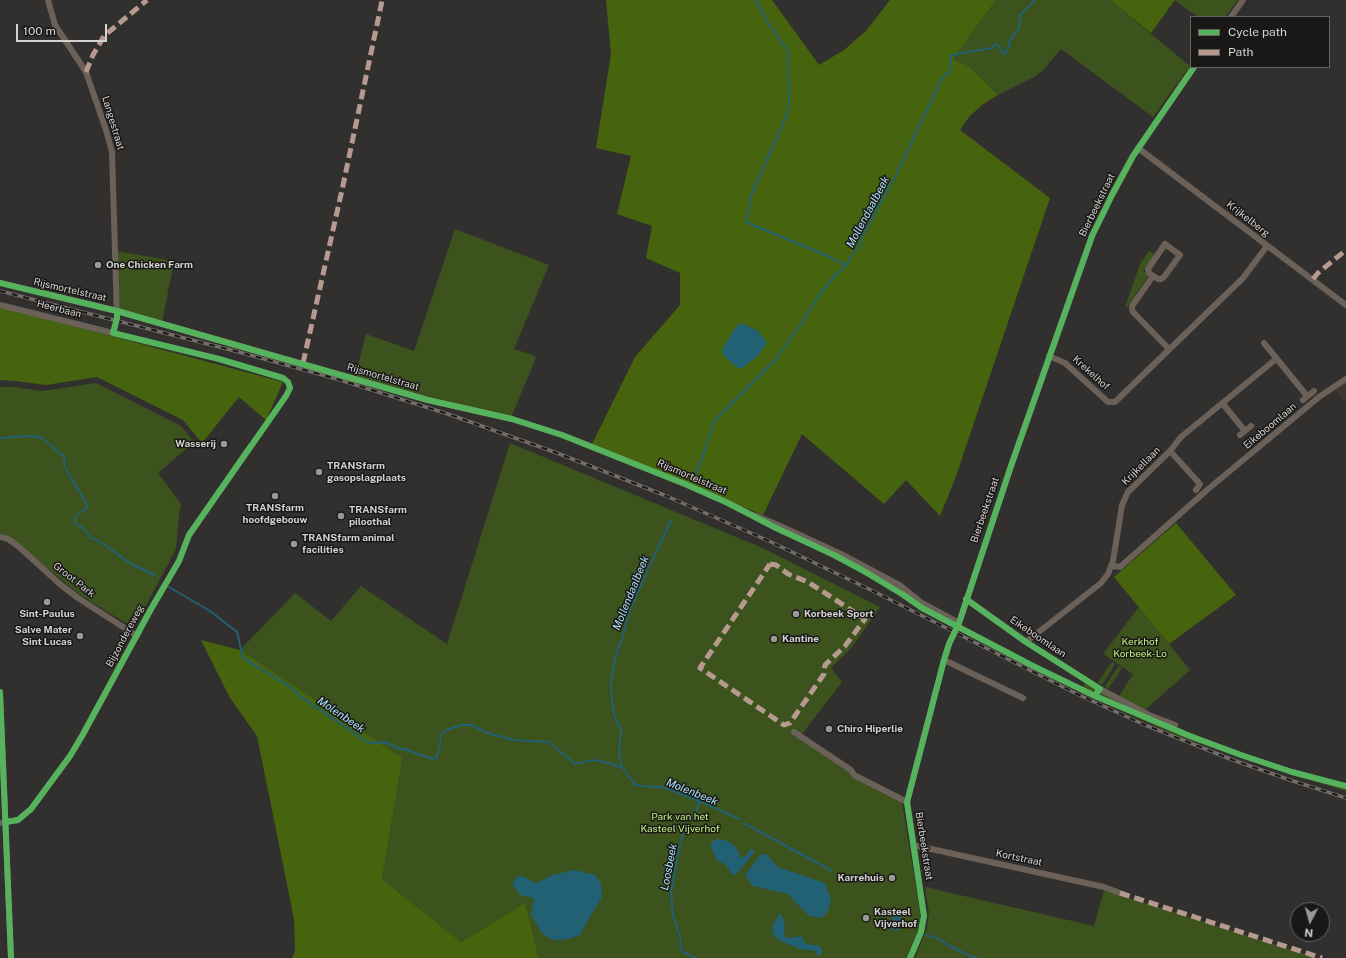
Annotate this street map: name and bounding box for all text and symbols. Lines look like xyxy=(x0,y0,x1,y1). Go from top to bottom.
scale bar xyxy=(18,16,109,42)
legend xyxy=(1190,16,1330,68)
text: 100 m xyxy=(23,24,56,38)
text: Cycle path xyxy=(1228,25,1287,39)
text: Path xyxy=(1228,45,1254,59)
street label: Langestraat xyxy=(99,95,127,151)
street label: Bierbeekstraat xyxy=(1077,171,1117,239)
water label: Mollendaalbeek xyxy=(844,174,892,250)
street label: Krijkelberg xyxy=(1224,198,1272,240)
place label: One Chicken Farm xyxy=(106,259,193,271)
marker: One Chicken Farm xyxy=(93,260,103,270)
street label: Rijsmortelstraat xyxy=(32,276,108,304)
street label: Heerbaan xyxy=(35,298,83,320)
street label: Krekelhof xyxy=(1070,353,1112,393)
street label: Rijsmortelstraat xyxy=(346,361,420,393)
street label: Eikeboomlaan xyxy=(1241,400,1299,452)
place label: Wasserij xyxy=(175,438,216,450)
marker: Wasserij xyxy=(219,439,229,449)
street label: Krijkellaan xyxy=(1119,444,1163,488)
street label: Rijsmortelstraat xyxy=(655,457,729,497)
place label: TRANSfarm gasopslagplaats xyxy=(327,460,406,484)
marker: TRANSfarm gasopslagplaats xyxy=(314,467,324,477)
street label: Bierbeekstraat xyxy=(968,476,1002,544)
marker: TRANSfarm hoofdgebouw xyxy=(270,491,280,501)
place label: TRANSfarm hoofdgebouw xyxy=(243,502,307,526)
place label: TRANSfarm piloothal xyxy=(349,504,407,528)
marker: TRANSfarm piloothal xyxy=(336,511,346,521)
place label: TRANSfarm animal facilities xyxy=(302,532,394,556)
marker: TRANSfarm animal facilities xyxy=(289,539,299,549)
water label: Mollendaalbeek xyxy=(610,554,652,632)
street label: Groot Park xyxy=(51,560,97,600)
marker: Sint-Paulus xyxy=(42,597,52,607)
street label: Bijzondereweg xyxy=(104,603,146,669)
place label: Sint-Paulus xyxy=(19,608,75,620)
place label: Korbeek Sport xyxy=(804,608,873,620)
marker: Korbeek Sport xyxy=(791,609,801,619)
street label: Eikeboomlaan xyxy=(1008,614,1068,660)
place label: Salve Mater Sint Lucas xyxy=(15,624,72,648)
marker: Salve Mater Sint Lucas xyxy=(75,631,85,641)
place label: Kantine xyxy=(782,633,819,645)
marker: Kantine xyxy=(769,634,779,644)
park label: Kerkhof Korbeek-Lo xyxy=(1113,636,1167,660)
water label: Molenbeek xyxy=(315,694,367,736)
place label: Chiro Hiperlie xyxy=(837,723,903,735)
marker: Chiro Hiperlie xyxy=(824,724,834,734)
water label: Molenbeek xyxy=(664,776,720,808)
park label: Park van het Kasteel Vijverhof xyxy=(640,811,720,834)
street label: Bierbeekstraat xyxy=(913,811,935,881)
water label: Loosbeek xyxy=(658,842,680,892)
street label: Kortstraat xyxy=(995,847,1043,869)
place label: Karrehuis xyxy=(837,872,884,884)
marker: Karrehuis xyxy=(887,873,897,883)
north arrow xyxy=(1290,902,1330,942)
place label: Kasteel Vijverhof xyxy=(874,906,917,930)
marker: Kasteel Vijverhof xyxy=(861,913,871,923)
text: N xyxy=(1304,927,1314,939)

